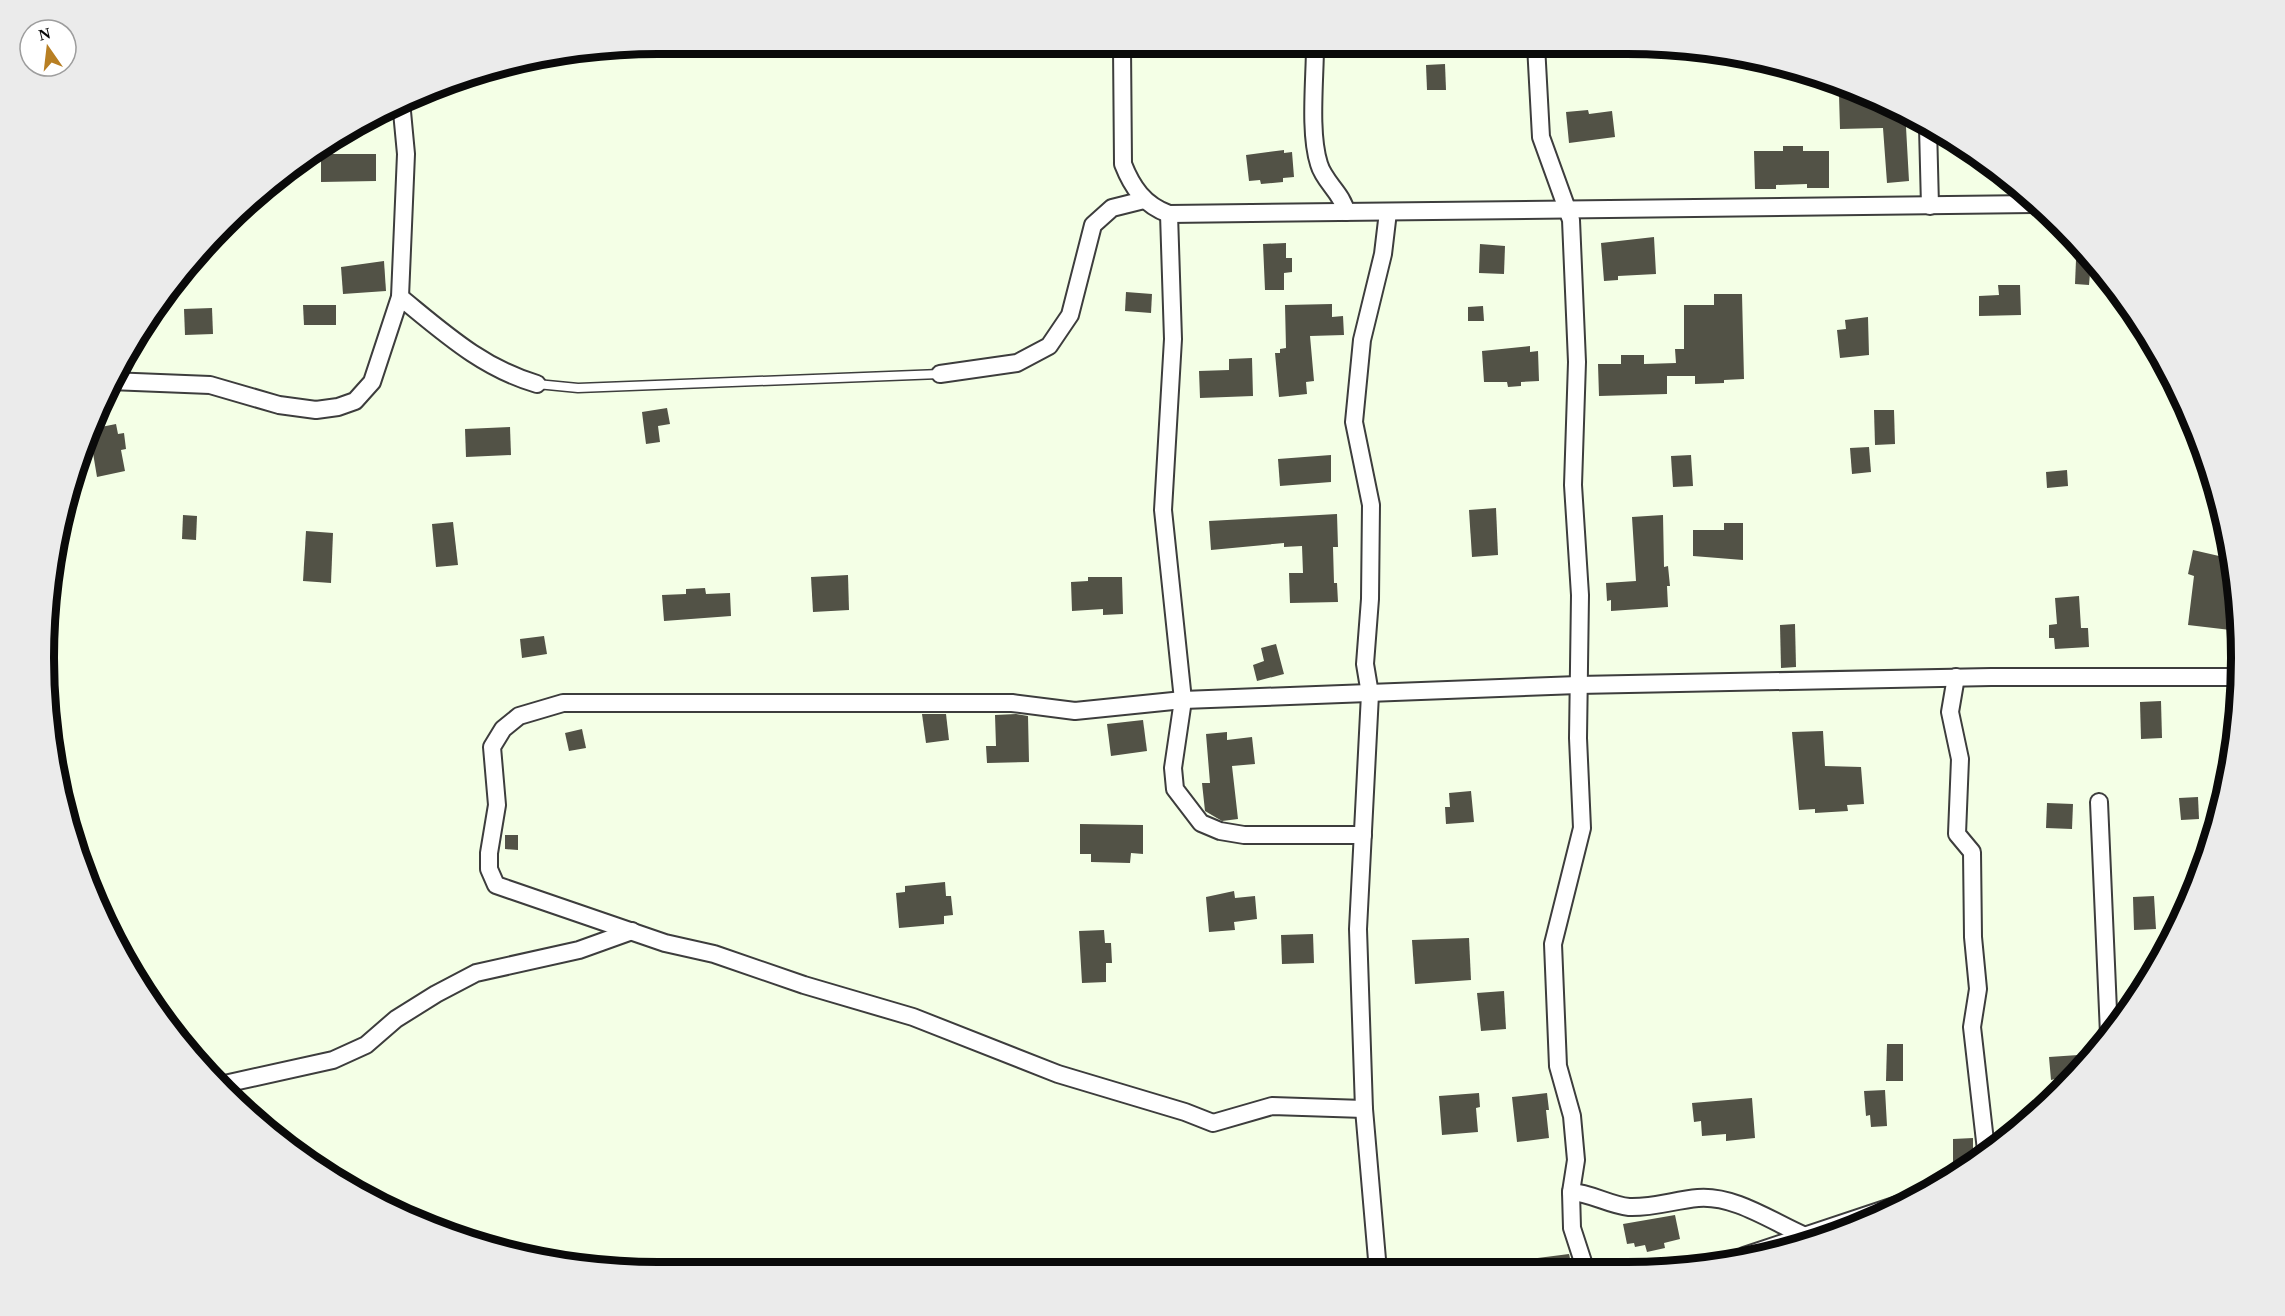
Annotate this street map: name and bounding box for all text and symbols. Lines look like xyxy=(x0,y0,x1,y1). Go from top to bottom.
north arrow xyxy=(18,18,78,78)
text: N xyxy=(37,24,53,44)

